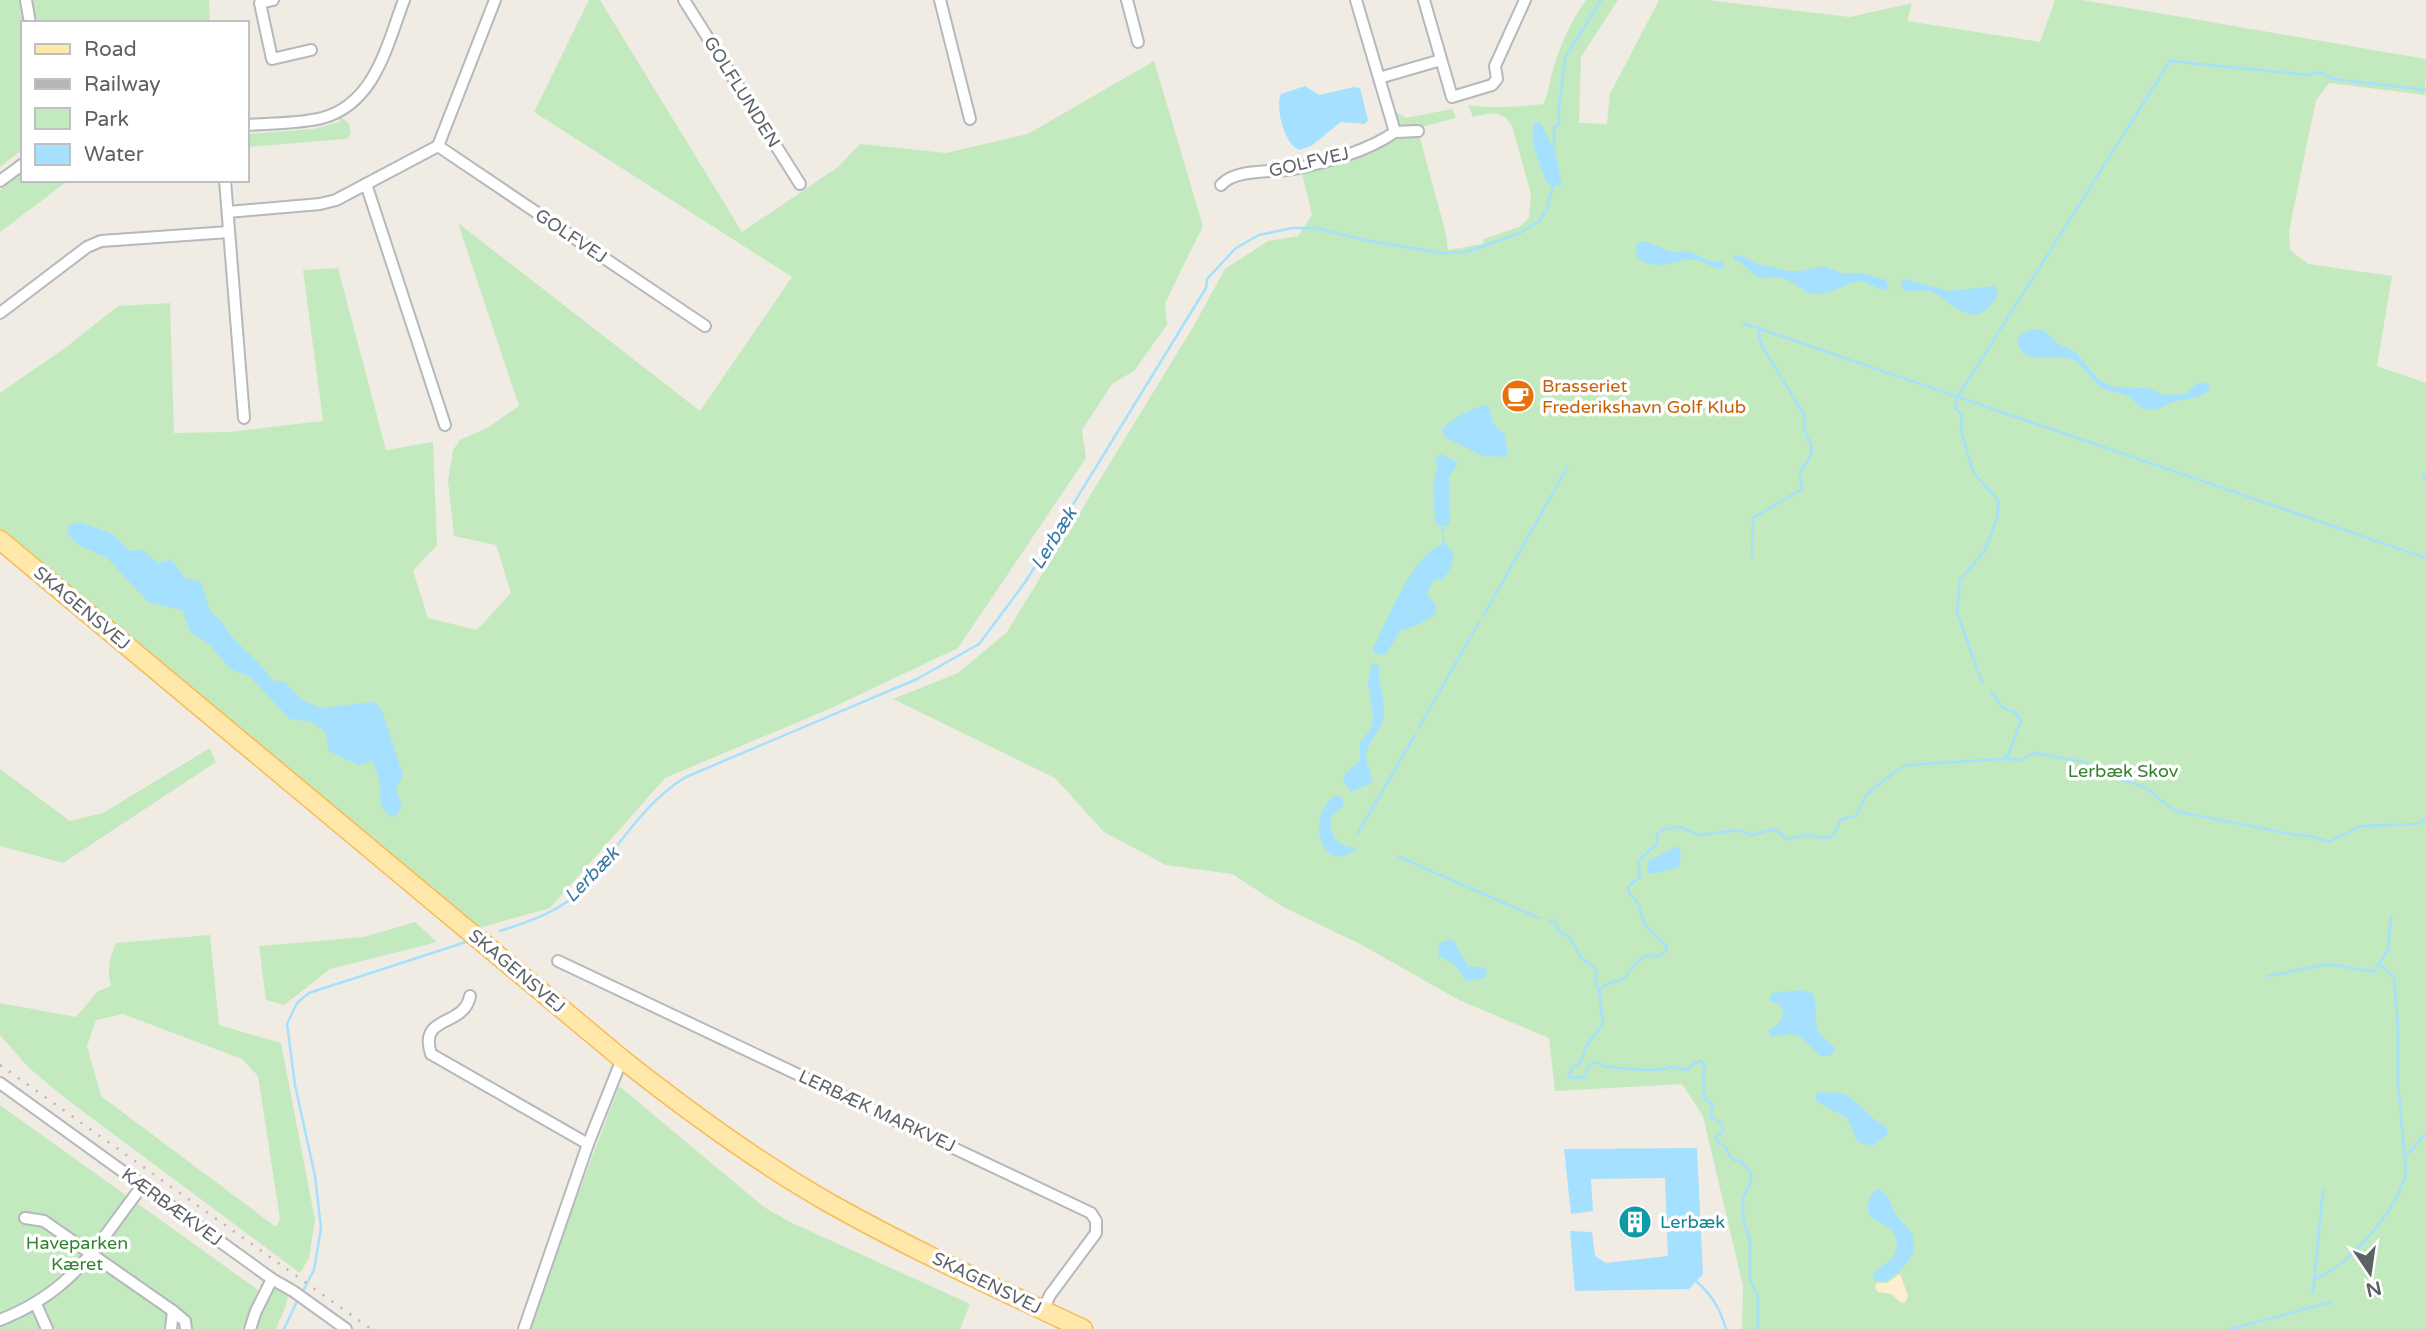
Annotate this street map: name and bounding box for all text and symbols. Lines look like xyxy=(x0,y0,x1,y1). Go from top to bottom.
legend xyxy=(21,21,248,182)
street label: GOLFLUNDEN xyxy=(699,32,785,152)
text: Road xyxy=(84,37,137,62)
text: Railway xyxy=(84,72,161,97)
text: Park xyxy=(84,107,129,132)
text: Water xyxy=(84,142,144,167)
street label: GOLFVEJ xyxy=(1267,142,1351,182)
street label: GOLFVEJ xyxy=(531,204,611,268)
place label: Brasseriet Frederikshavn Golf Klub xyxy=(1542,375,1746,418)
cafe icon: Brasseriet Frederikshavn Golf Klub xyxy=(1499,377,1537,415)
water label: Lerbæk xyxy=(1026,502,1082,573)
street label: SKAGENSVEJ xyxy=(29,561,135,655)
park label: Lerbæk Skov xyxy=(2068,760,2179,782)
water label: Lerbæk xyxy=(560,841,625,907)
street label: SKAGENSVEJ xyxy=(464,924,570,1018)
street label: LERBÆK MARKVEJ xyxy=(795,1065,959,1157)
street label: KÆRBÆKVEJ xyxy=(117,1163,227,1251)
building icon: Lerbæk xyxy=(1616,1203,1654,1241)
place label: Lerbæk xyxy=(1660,1211,1725,1233)
park label: Haveparken Kæret xyxy=(26,1232,128,1275)
north arrow xyxy=(2335,1238,2405,1308)
street label: SKAGENSVEJ xyxy=(929,1247,1045,1319)
text: N xyxy=(2364,1276,2384,1301)

